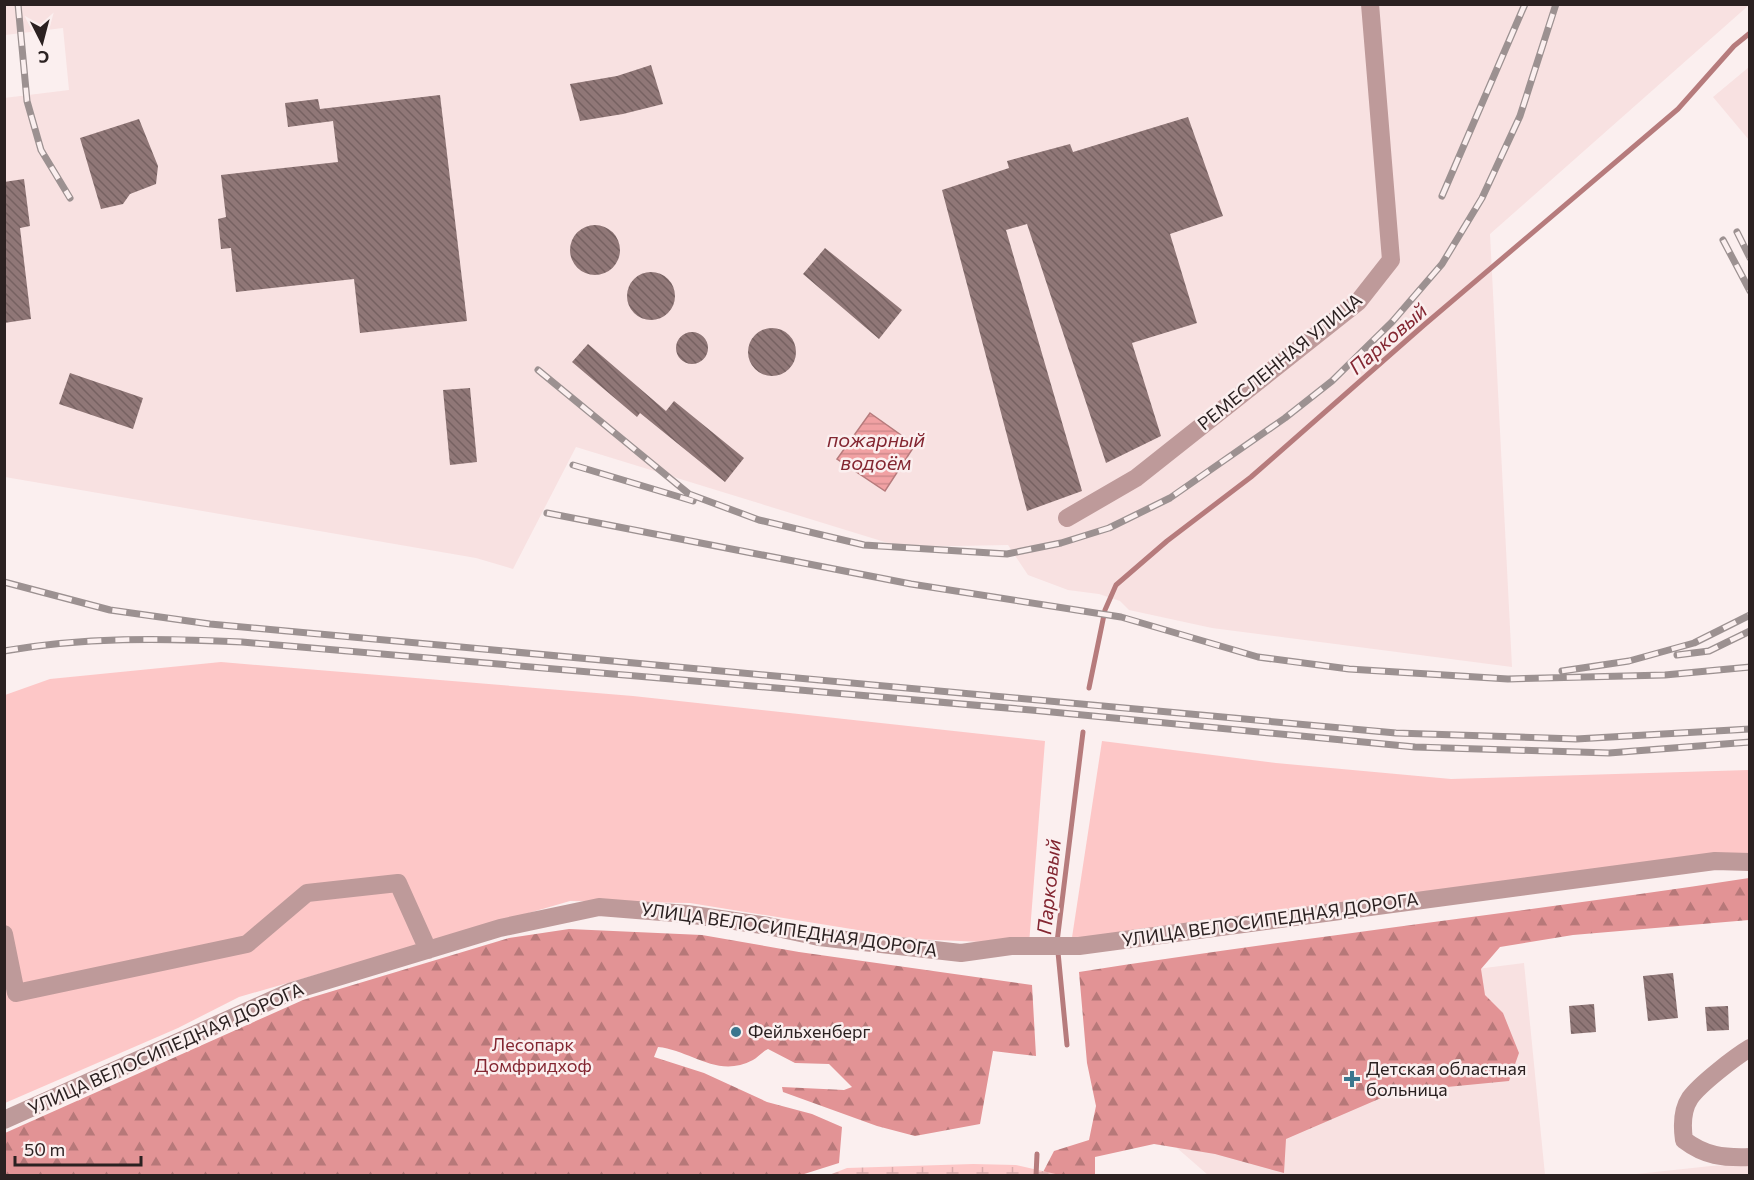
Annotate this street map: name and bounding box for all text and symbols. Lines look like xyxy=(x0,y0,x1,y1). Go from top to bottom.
north arrow xyxy=(12,12,72,72)
text: С xyxy=(37,47,50,67)
street label: РЕМЕСЛЕННАЯ УЛИЦА xyxy=(1193,288,1366,434)
water label: Парковый xyxy=(1343,297,1432,379)
water label: пожарный водоём xyxy=(827,427,926,474)
water label: Парковый xyxy=(1031,838,1065,936)
street label: УЛИЦА ВЕЛОСИПЕДНАЯ ДОРОГА xyxy=(1120,887,1419,951)
street label: УЛИЦА ВЕЛОСИПЕДНАЯ ДОРОГА xyxy=(640,897,939,961)
street label: УЛИЦА ВЕЛОСИПЕДНАЯ ДОРОГА xyxy=(24,977,307,1119)
place label: Фейльхенберг xyxy=(748,1020,871,1042)
marker: Фейльхенберг xyxy=(729,1025,743,1039)
park label: Лесопарк Домфридхоф xyxy=(474,1033,592,1076)
place label: Детская областная больница xyxy=(1366,1057,1526,1100)
marker: Детская областная больница xyxy=(1343,1070,1361,1088)
scale bar xyxy=(15,1129,141,1167)
text: 50 m xyxy=(24,1138,65,1160)

